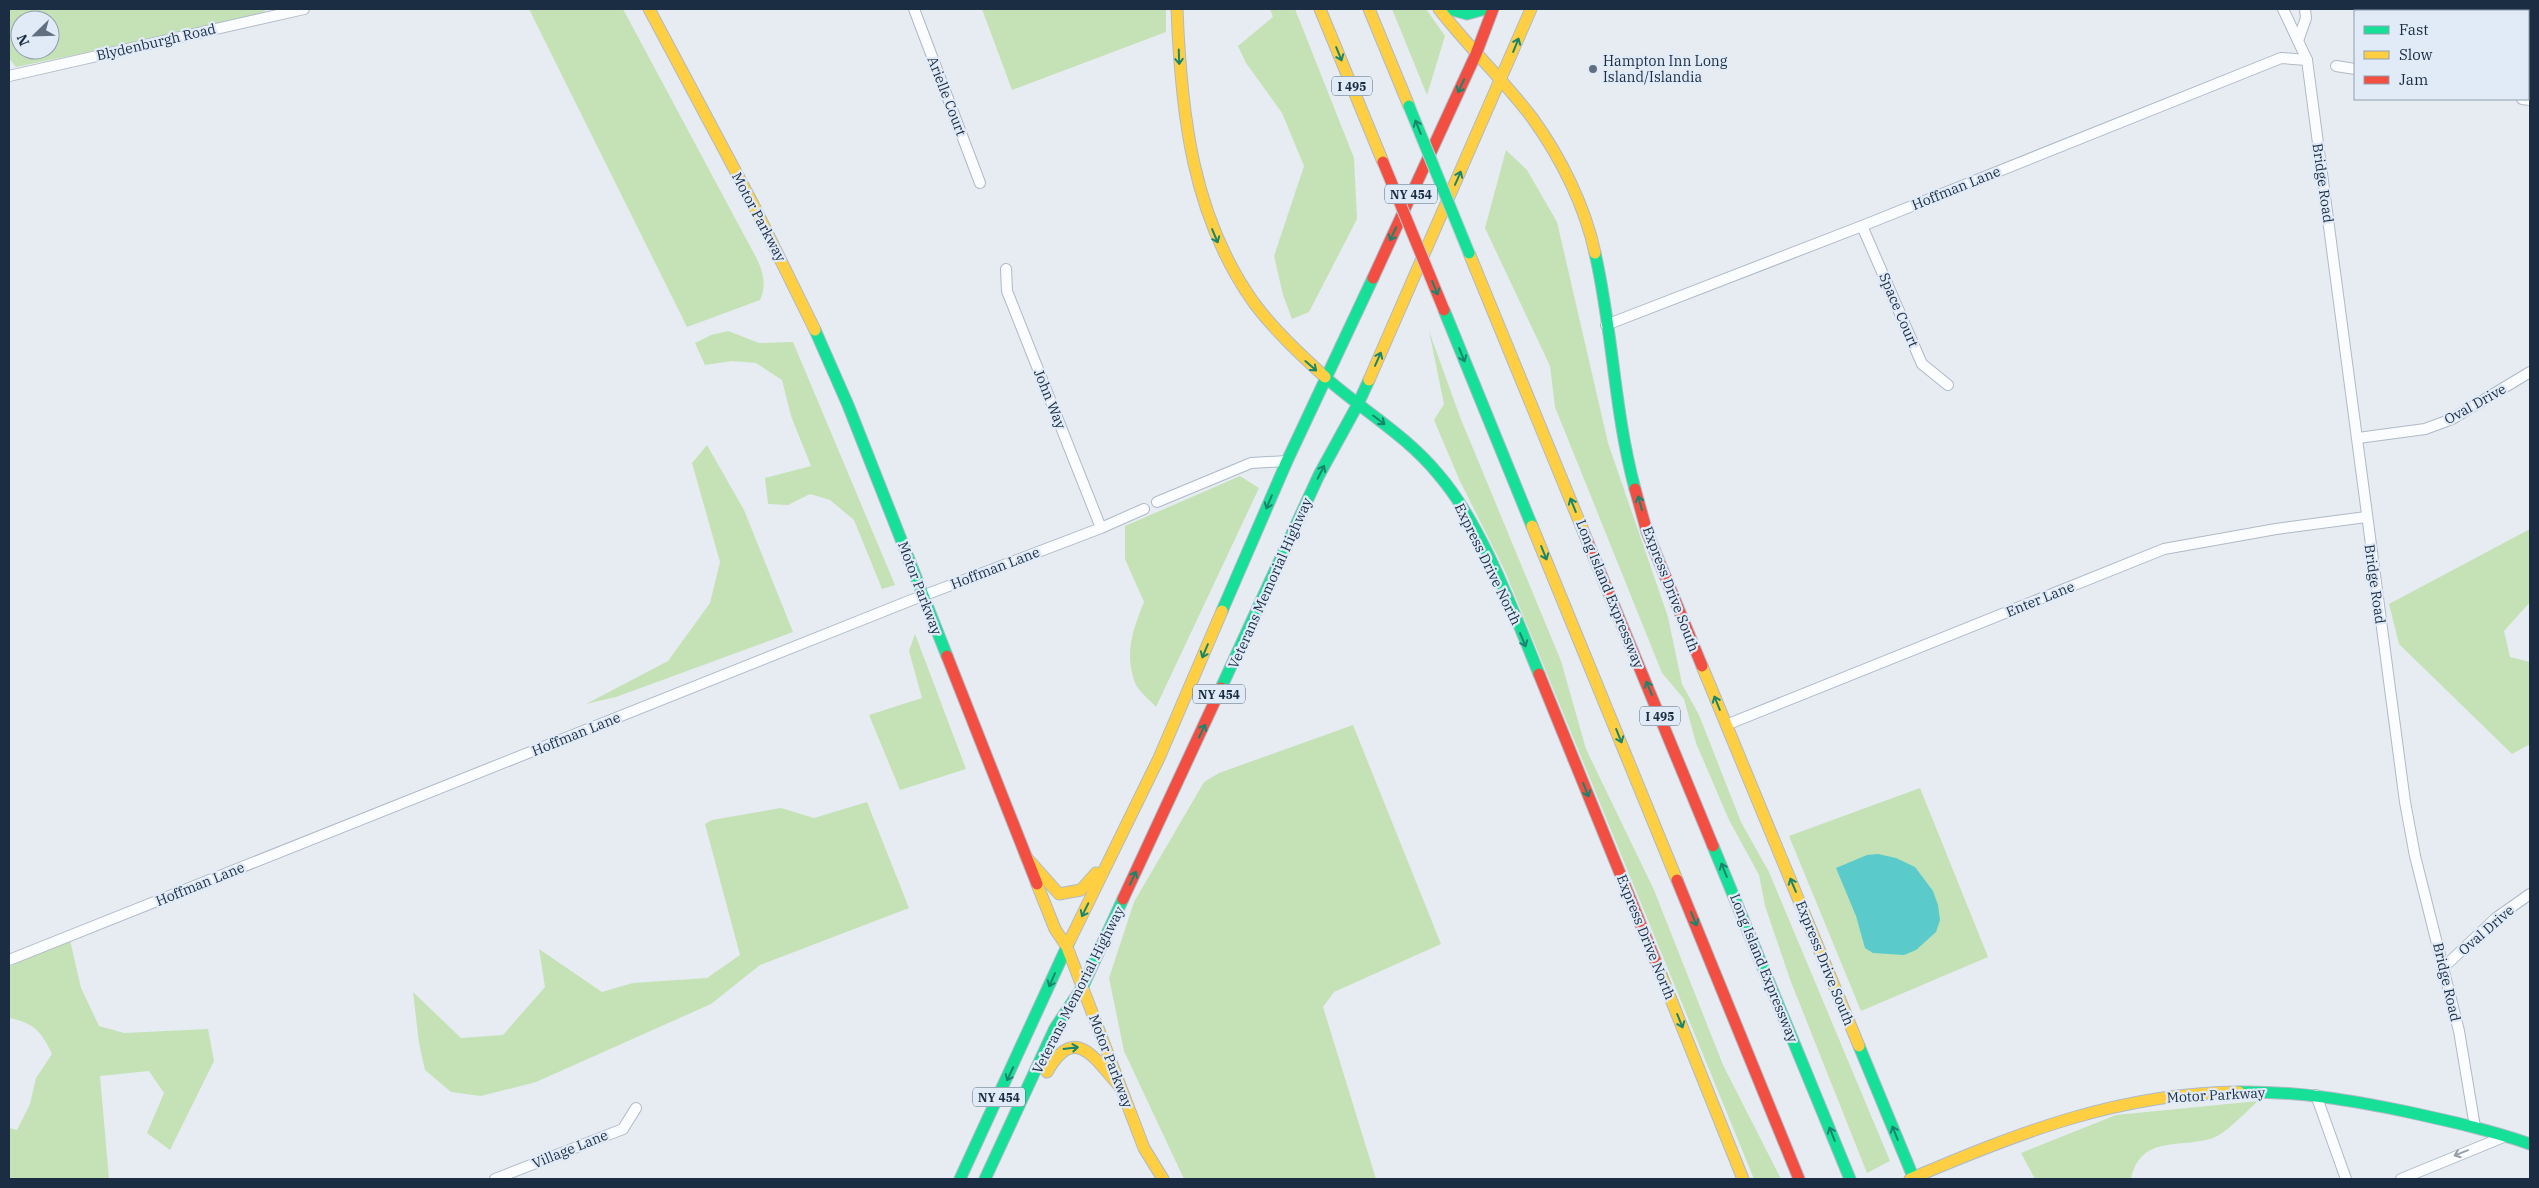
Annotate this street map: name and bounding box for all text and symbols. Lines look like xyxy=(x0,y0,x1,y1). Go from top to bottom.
north arrow xyxy=(10,10,60,60)
legend xyxy=(2354,10,2529,100)
street label: Blydenburgh Road xyxy=(94,19,218,65)
text: Fast xyxy=(2399,20,2429,39)
text: N xyxy=(13,31,33,49)
one-way arrow xyxy=(1513,37,1522,52)
text: Slow xyxy=(2399,45,2433,64)
one-way arrow xyxy=(1335,46,1344,61)
one-way arrow xyxy=(1174,49,1183,65)
place label: Hampton Inn Long Island/Islandia xyxy=(1603,52,1728,86)
street label: Arielle Court xyxy=(924,54,970,138)
marker: Hampton Inn Long Island/Islandia xyxy=(1587,63,1599,75)
text: Jam xyxy=(2399,70,2428,89)
road number: I 495 xyxy=(1332,76,1372,95)
one-way arrow xyxy=(1455,78,1465,93)
one-way arrow xyxy=(1412,120,1422,135)
street label: Bridge Road xyxy=(2309,142,2338,224)
street label: Hoffman Lane xyxy=(1909,162,2003,214)
street label: Motor Parkway xyxy=(728,169,790,265)
one-way arrow xyxy=(1453,171,1463,186)
road number: NY 454 xyxy=(1385,184,1437,203)
one-way arrow xyxy=(1388,226,1398,241)
one-way arrow xyxy=(1211,228,1221,243)
street label: Space Court xyxy=(1875,270,1923,350)
one-way arrow xyxy=(1431,280,1440,295)
one-way arrow xyxy=(1458,347,1468,362)
one-way arrow xyxy=(1373,352,1383,367)
one-way arrow xyxy=(1305,360,1318,371)
street label: John Way xyxy=(1030,367,1070,432)
street label: Oval Drive xyxy=(2441,380,2509,428)
one-way arrow xyxy=(1372,415,1385,426)
one-way arrow xyxy=(1317,465,1326,480)
street label: Veterans Memorial Highway xyxy=(1224,494,1316,671)
one-way arrow xyxy=(1264,494,1274,509)
one-way arrow xyxy=(1634,495,1644,511)
one-way arrow xyxy=(1568,498,1578,513)
street label: Express Drive North xyxy=(1451,500,1525,628)
street label: Long Island Expressway xyxy=(1572,517,1648,671)
street label: Express Drive South xyxy=(1639,524,1703,655)
street label: Motor Parkway xyxy=(894,539,946,638)
street label: Hoffman Lane xyxy=(948,543,1042,593)
street label: Bridge Road xyxy=(2361,543,2390,625)
one-way arrow xyxy=(1540,545,1549,561)
street label: Enter Lane xyxy=(2003,577,2077,621)
one-way arrow xyxy=(1519,632,1529,647)
one-way arrow xyxy=(1199,643,1209,658)
one-way arrow xyxy=(1643,681,1653,696)
road number: NY 454 xyxy=(1193,684,1245,704)
one-way arrow xyxy=(1712,696,1721,711)
road number: I 495 xyxy=(1640,706,1680,726)
street label: Hoffman Lane xyxy=(529,708,623,760)
one-way arrow xyxy=(1198,724,1207,739)
one-way arrow xyxy=(1615,728,1625,743)
one-way arrow xyxy=(1582,781,1591,797)
street label: Hoffman Lane xyxy=(153,858,247,910)
one-way arrow xyxy=(1719,863,1728,878)
one-way arrow xyxy=(1129,871,1138,886)
street label: Express Drive North xyxy=(1613,872,1679,1002)
one-way arrow xyxy=(1788,878,1798,893)
street label: Long Island Expressway xyxy=(1726,891,1802,1045)
street label: Express Drive South xyxy=(1792,898,1858,1028)
street label: Oval Drive xyxy=(2454,901,2518,959)
one-way arrow xyxy=(1080,902,1089,917)
street label: Veterans Memorial Highway xyxy=(1028,903,1128,1077)
one-way arrow xyxy=(1690,911,1699,926)
street label: Bridge Road xyxy=(2429,941,2465,1024)
one-way arrow xyxy=(1047,972,1056,987)
street label: Motor Parkway xyxy=(1085,1012,1137,1111)
one-way arrow xyxy=(1676,1013,1685,1028)
one-way arrow xyxy=(1062,1043,1078,1053)
one-way arrow xyxy=(1004,1066,1014,1081)
street label: Motor Parkway xyxy=(2166,1083,2266,1107)
road number: NY 454 xyxy=(973,1088,1025,1106)
street label: Village Lane xyxy=(529,1126,611,1172)
one-way arrow xyxy=(1889,1126,1899,1141)
one-way arrow xyxy=(1827,1127,1836,1142)
one-way arrow xyxy=(2454,1150,2469,1159)

